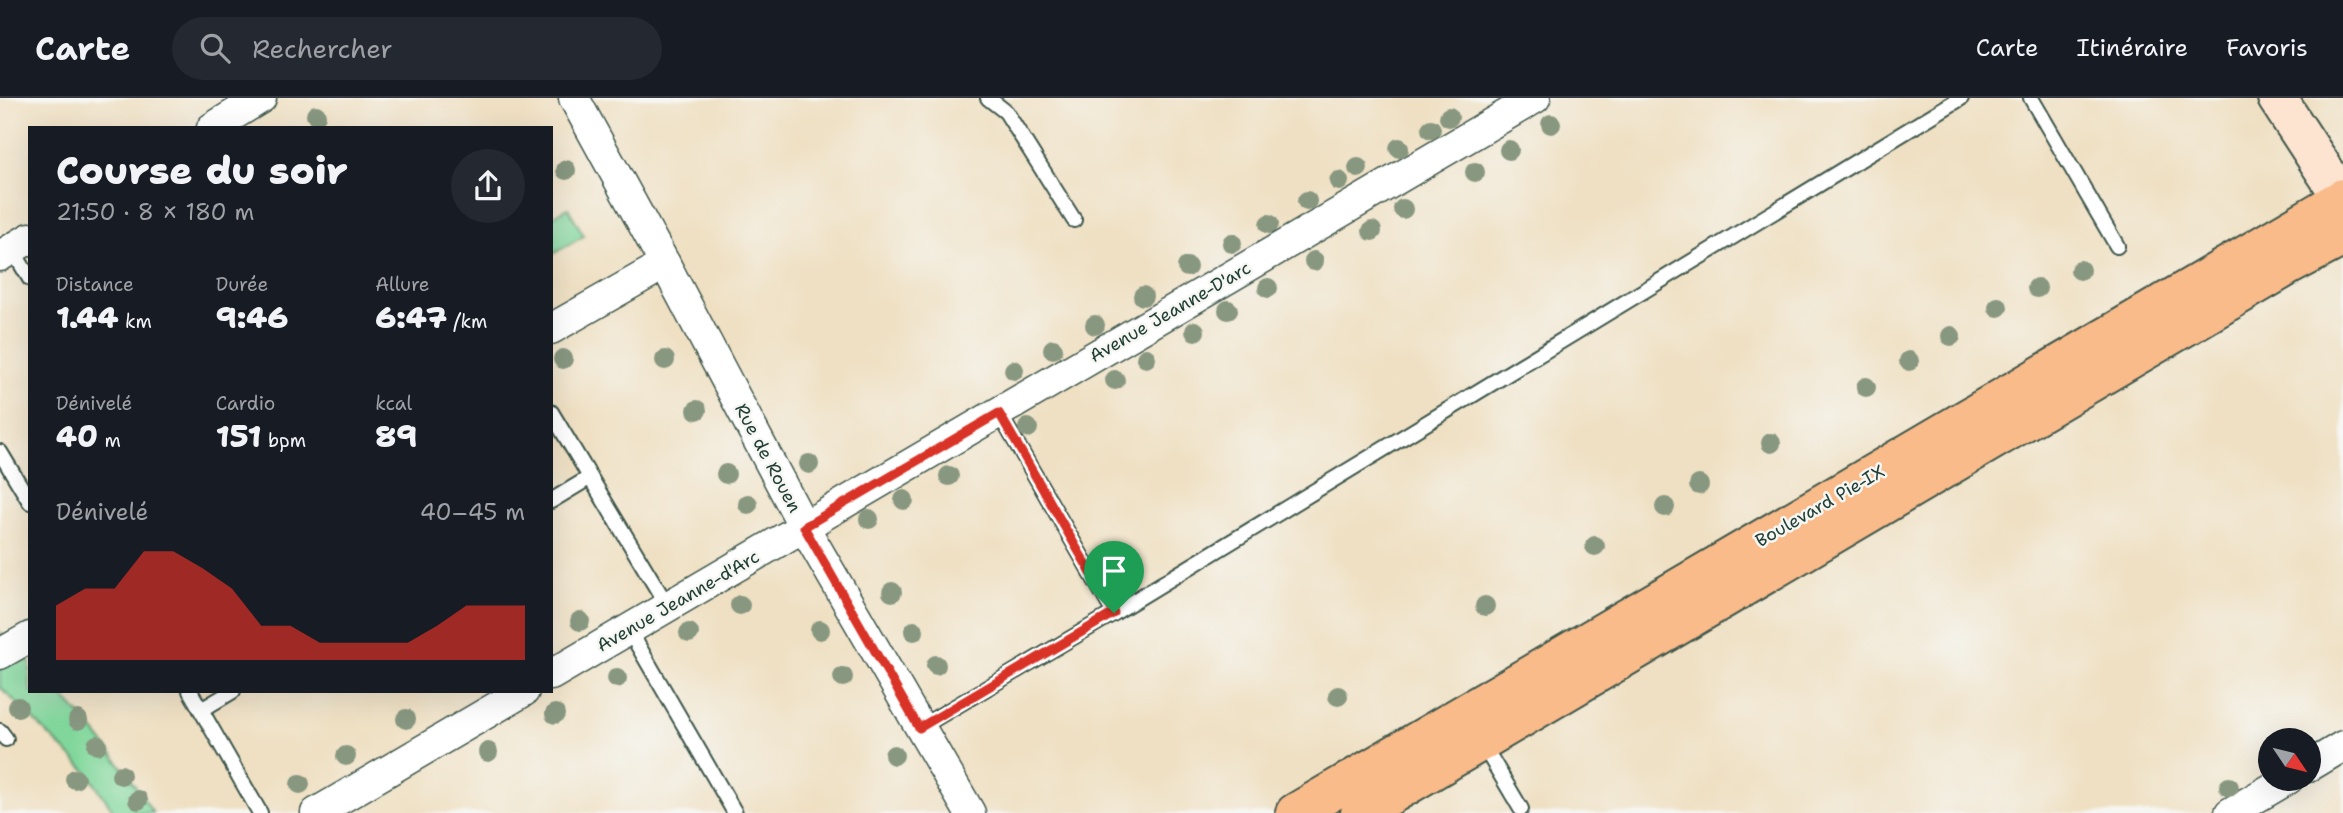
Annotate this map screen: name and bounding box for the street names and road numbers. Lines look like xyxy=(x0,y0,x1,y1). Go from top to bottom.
street label: Avenue Jeanne-D'arc xyxy=(1085,256,1255,368)
street label: Rue de Rouen xyxy=(729,399,807,517)
street label: Boulevard Pie-IX xyxy=(1751,459,1889,553)
street label: Avenue Jeanne-d'Arc xyxy=(592,545,764,657)

